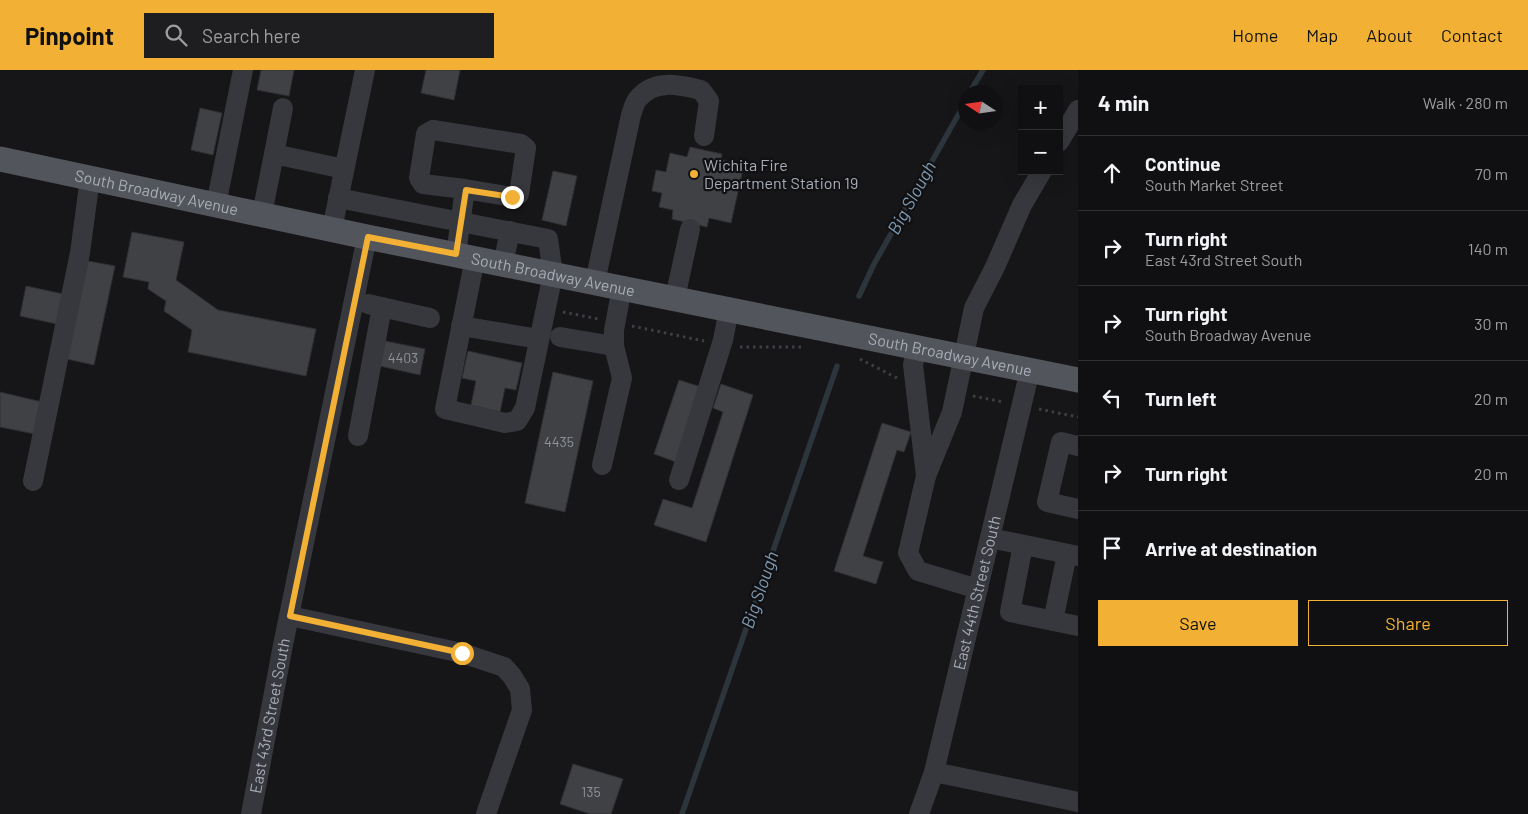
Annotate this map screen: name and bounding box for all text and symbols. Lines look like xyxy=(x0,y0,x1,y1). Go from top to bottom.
search box xyxy=(144,13,494,58)
text: Pinpoint xyxy=(25,21,114,50)
icon: search xyxy=(162,21,190,49)
text: Search here xyxy=(202,24,301,47)
text: Home xyxy=(1232,24,1278,46)
text: Map xyxy=(1306,24,1338,46)
text: About xyxy=(1366,24,1413,46)
text: Contact xyxy=(1441,24,1503,46)
north arrow xyxy=(958,85,1003,130)
map controls xyxy=(1018,85,1063,175)
button: + xyxy=(1018,85,1063,130)
text: 4 min xyxy=(1098,90,1149,115)
text: Walk · 280 m xyxy=(1423,93,1508,112)
button: − xyxy=(1018,130,1063,175)
text: Continue xyxy=(1145,152,1221,175)
place label: Wichita Fire Department Station 19 xyxy=(704,155,858,192)
water label: Big Slough xyxy=(882,157,940,238)
icon: ahead xyxy=(1098,159,1126,187)
text: 70 m xyxy=(1475,164,1508,183)
street label: South Broadway Avenue xyxy=(73,165,240,218)
marker: Wichita Fire Department Station 19 xyxy=(688,168,700,180)
text: South Market Street xyxy=(1145,175,1284,194)
route end xyxy=(501,186,524,209)
text: Turn right xyxy=(1145,227,1227,250)
icon: right xyxy=(1098,234,1126,262)
text: 140 m xyxy=(1468,239,1508,258)
street label: South Broadway Avenue xyxy=(470,248,637,300)
text: East 43rd Street South xyxy=(1145,250,1302,269)
text: Turn right xyxy=(1145,302,1227,325)
icon: right xyxy=(1098,309,1126,337)
text: 30 m xyxy=(1474,314,1508,333)
text: South Broadway Avenue xyxy=(1145,325,1312,344)
street label: South Broadway Avenue xyxy=(867,328,1034,380)
house number: 4403 xyxy=(388,349,418,366)
icon: left xyxy=(1098,384,1126,412)
text: Turn left xyxy=(1145,387,1216,410)
text: 20 m xyxy=(1474,389,1508,408)
house number: 4435 xyxy=(544,433,574,450)
icon: right xyxy=(1098,459,1126,487)
text: Turn right xyxy=(1145,462,1227,485)
text: 20 m xyxy=(1474,464,1508,483)
street label: East 44th Street South xyxy=(949,514,1004,672)
icon: arrive xyxy=(1098,534,1126,562)
text: Arrive at destination xyxy=(1145,537,1317,560)
water label: Big Slough xyxy=(736,548,782,631)
button: Save xyxy=(1098,600,1298,646)
button: Share xyxy=(1308,600,1508,646)
street label: East 43rd Street South xyxy=(245,636,293,795)
route start xyxy=(451,642,474,665)
house number: 135 xyxy=(581,783,601,800)

